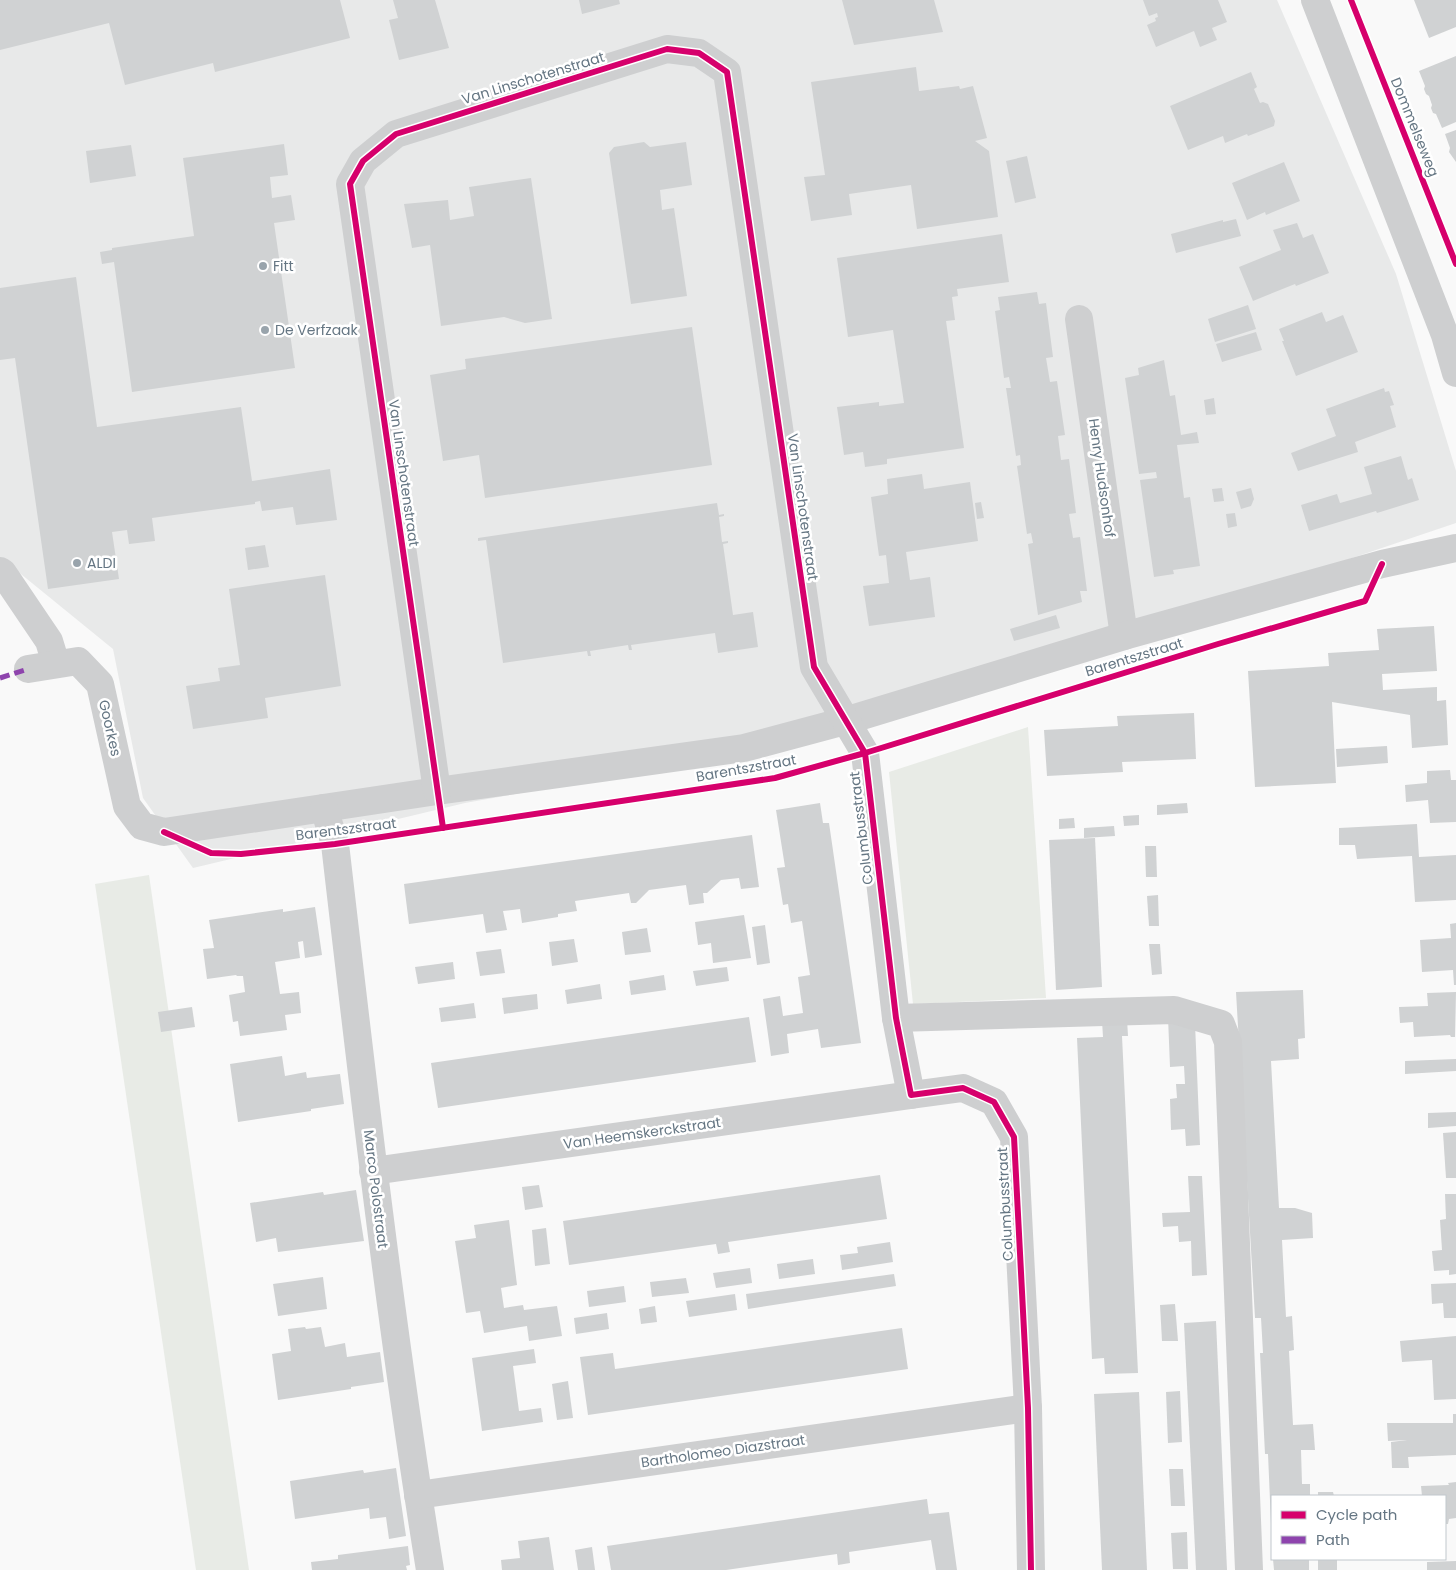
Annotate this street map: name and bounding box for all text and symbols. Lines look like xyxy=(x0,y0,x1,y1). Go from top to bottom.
street label: Van Linschotenstraat xyxy=(459,47,607,109)
street label: Dommelseweg xyxy=(1386,74,1444,180)
place label: Fitt xyxy=(273,256,294,276)
marker: Fitt xyxy=(257,260,269,272)
place label: De Verfzaak xyxy=(275,320,359,340)
marker: De Verfzaak xyxy=(259,324,271,336)
street label: Van Linschotenstraat xyxy=(384,398,424,548)
street label: Henry Hudsonhof xyxy=(1084,417,1120,539)
street label: Van Linschotenstraat xyxy=(783,432,823,582)
place label: ALDI xyxy=(87,553,116,573)
marker: ALDI xyxy=(71,557,83,569)
street label: Barentszstraat xyxy=(1083,633,1185,681)
street label: Goorkes xyxy=(94,698,126,758)
street label: Barentszstraat xyxy=(694,749,798,787)
street label: Columbusstraat xyxy=(844,770,878,886)
street label: Barentszstraat xyxy=(294,813,398,845)
street label: Van Heemskerckstraat xyxy=(562,1112,722,1154)
street label: Marco Polostraat xyxy=(359,1129,393,1249)
street label: Columbusstraat xyxy=(992,1147,1018,1261)
street label: Bartholomeo Diazstraat xyxy=(640,1430,806,1472)
legend xyxy=(1271,1495,1446,1560)
text: Cycle path xyxy=(1316,1504,1397,1525)
text: Path xyxy=(1316,1529,1350,1550)

